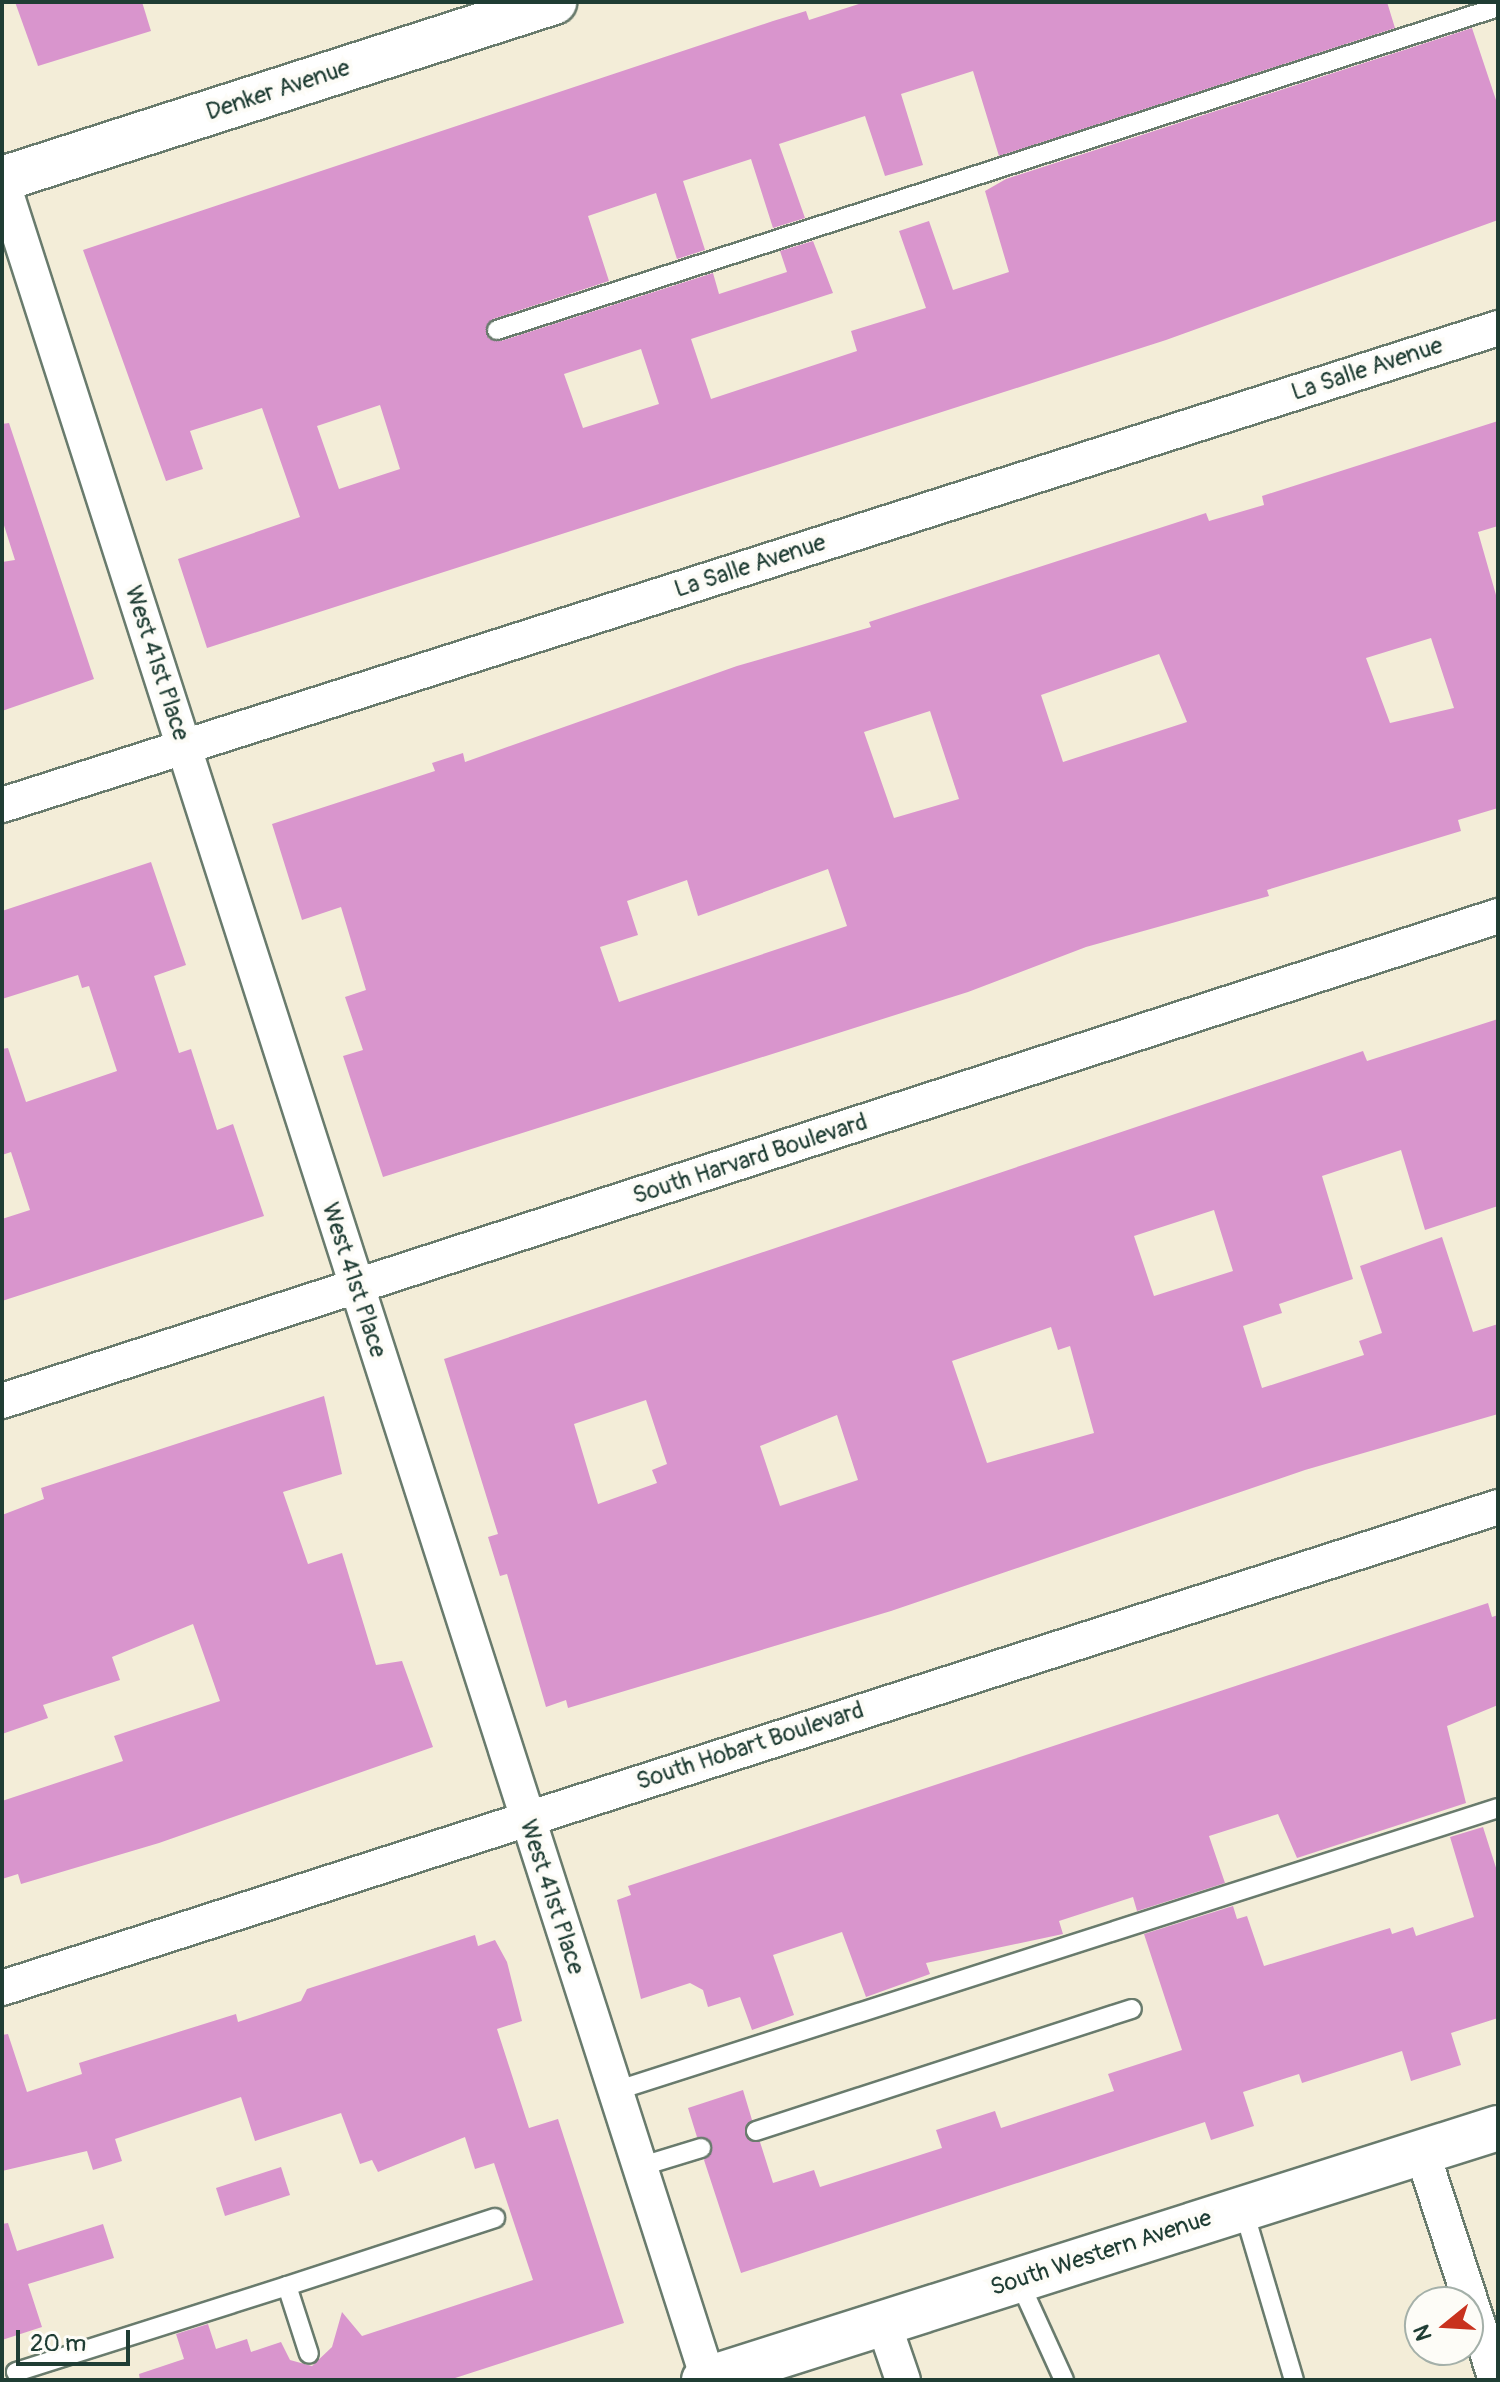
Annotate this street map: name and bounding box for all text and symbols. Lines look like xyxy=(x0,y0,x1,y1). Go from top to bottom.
street label: Denker Avenue xyxy=(203,53,353,127)
street label: La Salle Avenue xyxy=(1288,331,1446,407)
street label: La Salle Avenue xyxy=(671,528,829,604)
street label: West 41st Place xyxy=(118,582,196,744)
street label: South Harvard Boulevard xyxy=(629,1107,871,1211)
street label: West 41st Place xyxy=(315,1199,393,1361)
street label: South Hobart Boulevard xyxy=(633,1696,867,1796)
street label: West 41st Place xyxy=(513,1816,591,1978)
street label: South Western Avenue xyxy=(987,2204,1215,2302)
north arrow xyxy=(1404,2286,1484,2366)
scale bar xyxy=(20,2314,134,2364)
text: N xyxy=(1407,2321,1439,2344)
text: 20 m xyxy=(30,2329,86,2358)

